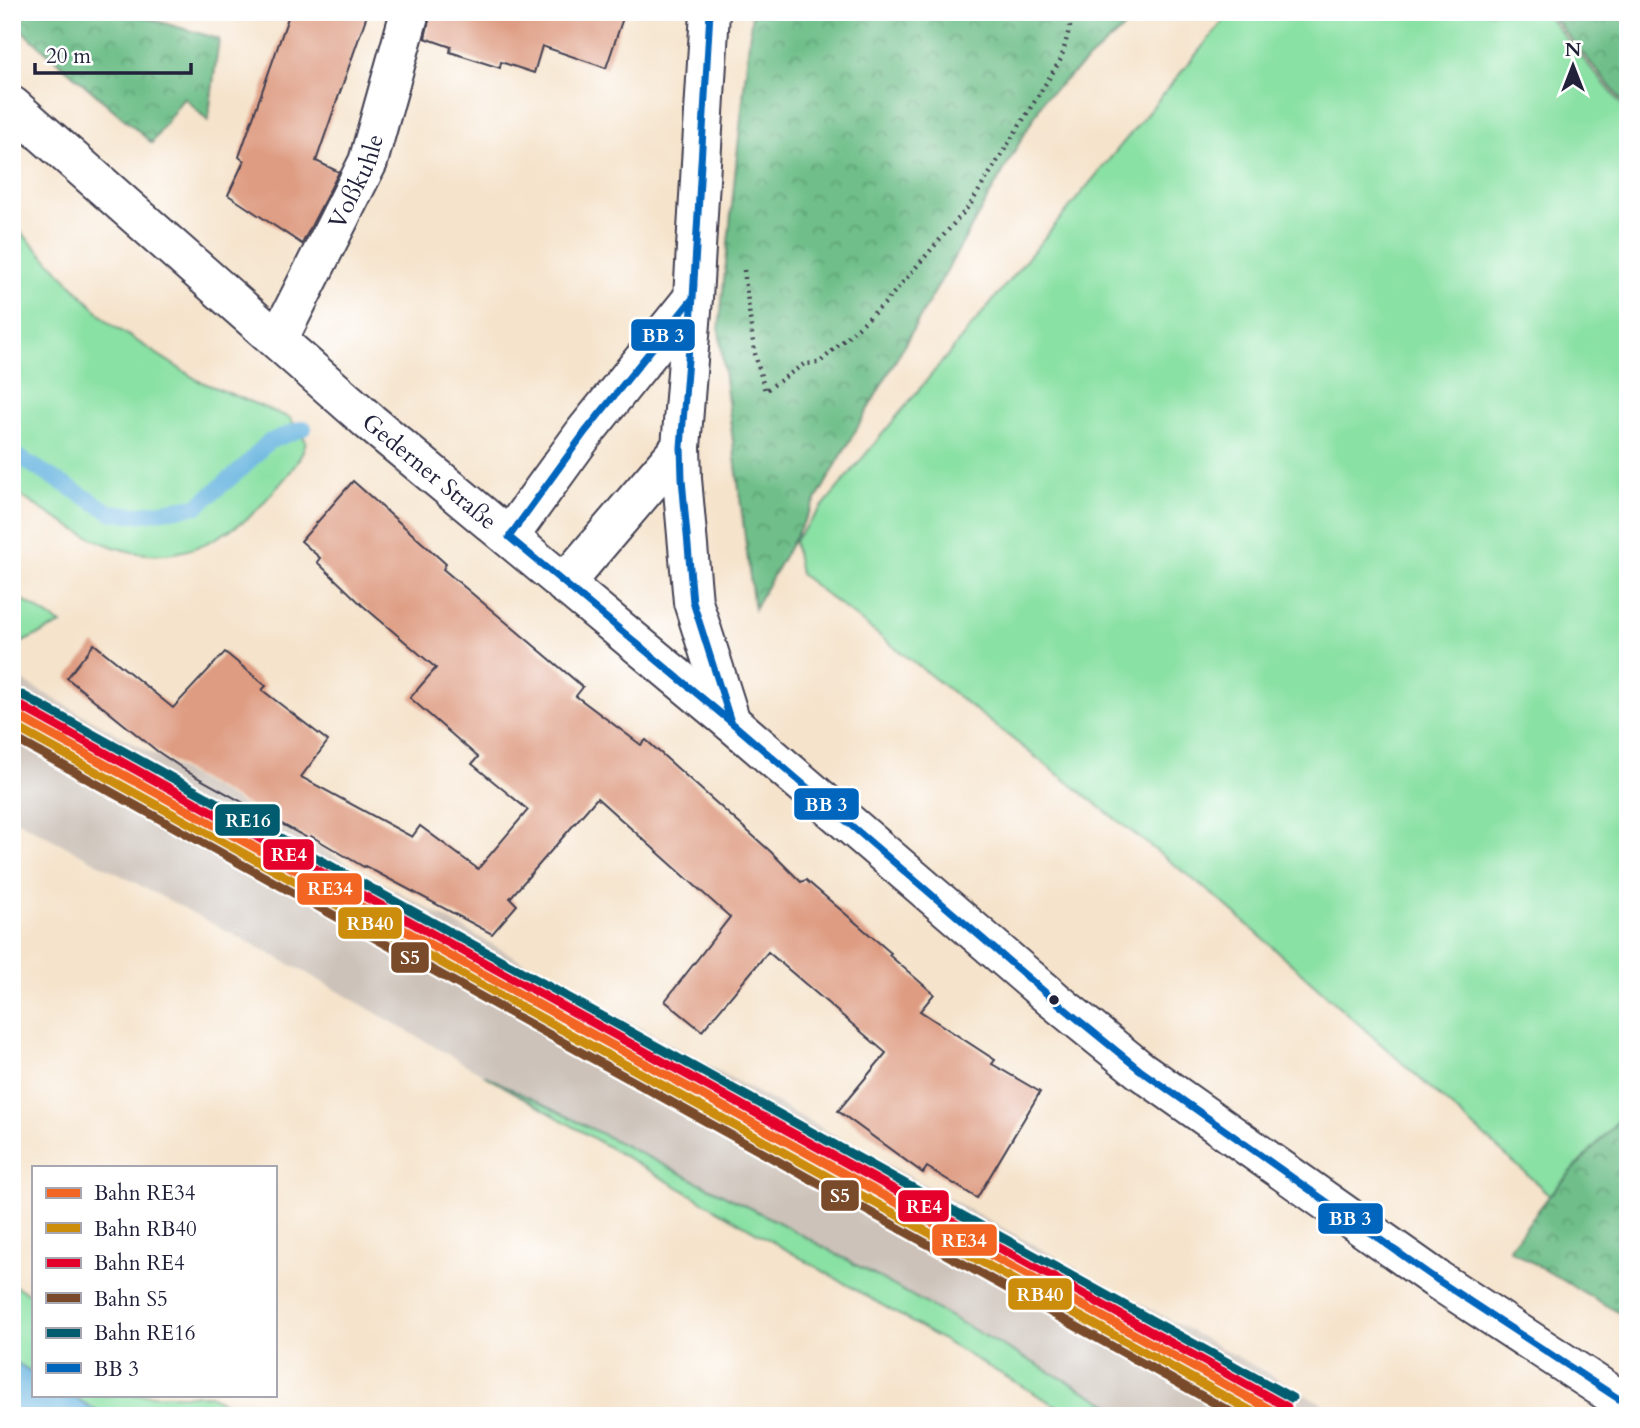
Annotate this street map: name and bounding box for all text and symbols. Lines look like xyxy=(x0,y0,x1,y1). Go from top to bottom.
scale bar xyxy=(35,32,191,76)
north arrow xyxy=(1538,32,1608,102)
text: N xyxy=(1565,37,1582,63)
text: 20 m xyxy=(46,42,91,71)
street label: Voßkuhle xyxy=(320,130,391,235)
line badge: BB 3 xyxy=(630,318,696,352)
text: BB 3 xyxy=(642,323,684,349)
street label: Gederner Straße xyxy=(355,406,504,537)
line badge: BB 3 xyxy=(793,787,860,821)
text: BB 3 xyxy=(805,792,847,818)
line badge: RE16 xyxy=(214,803,281,837)
text: RE16 xyxy=(225,808,271,834)
line badge: RE4 xyxy=(262,838,315,871)
text: RE4 xyxy=(271,842,307,868)
line badge: RE34 xyxy=(296,872,363,906)
text: RE34 xyxy=(307,876,353,902)
line badge: RB40 xyxy=(337,906,403,940)
text: RB40 xyxy=(346,911,394,937)
line badge: S5 xyxy=(390,941,430,974)
text: S5 xyxy=(400,945,420,971)
unlabelled marker xyxy=(1047,993,1061,1007)
legend xyxy=(32,1166,276,1396)
text: Bahn RE34 xyxy=(94,1179,196,1208)
line badge: S5 xyxy=(820,1179,860,1212)
text: S5 xyxy=(830,1183,850,1209)
line badge: RE4 xyxy=(897,1189,950,1223)
text: RE4 xyxy=(906,1194,942,1220)
line badge: BB 3 xyxy=(1317,1202,1384,1235)
text: BB 3 xyxy=(1329,1206,1371,1232)
text: Bahn RB40 xyxy=(94,1215,197,1244)
line badge: RE34 xyxy=(931,1223,998,1257)
text: RE34 xyxy=(941,1228,987,1254)
text: Bahn RE4 xyxy=(94,1249,185,1278)
line badge: RB40 xyxy=(1007,1277,1073,1311)
text: RB40 xyxy=(1016,1282,1064,1308)
text: Bahn S5 xyxy=(94,1285,168,1314)
text: Bahn RE16 xyxy=(94,1319,195,1348)
text: BB 3 xyxy=(94,1355,139,1384)

